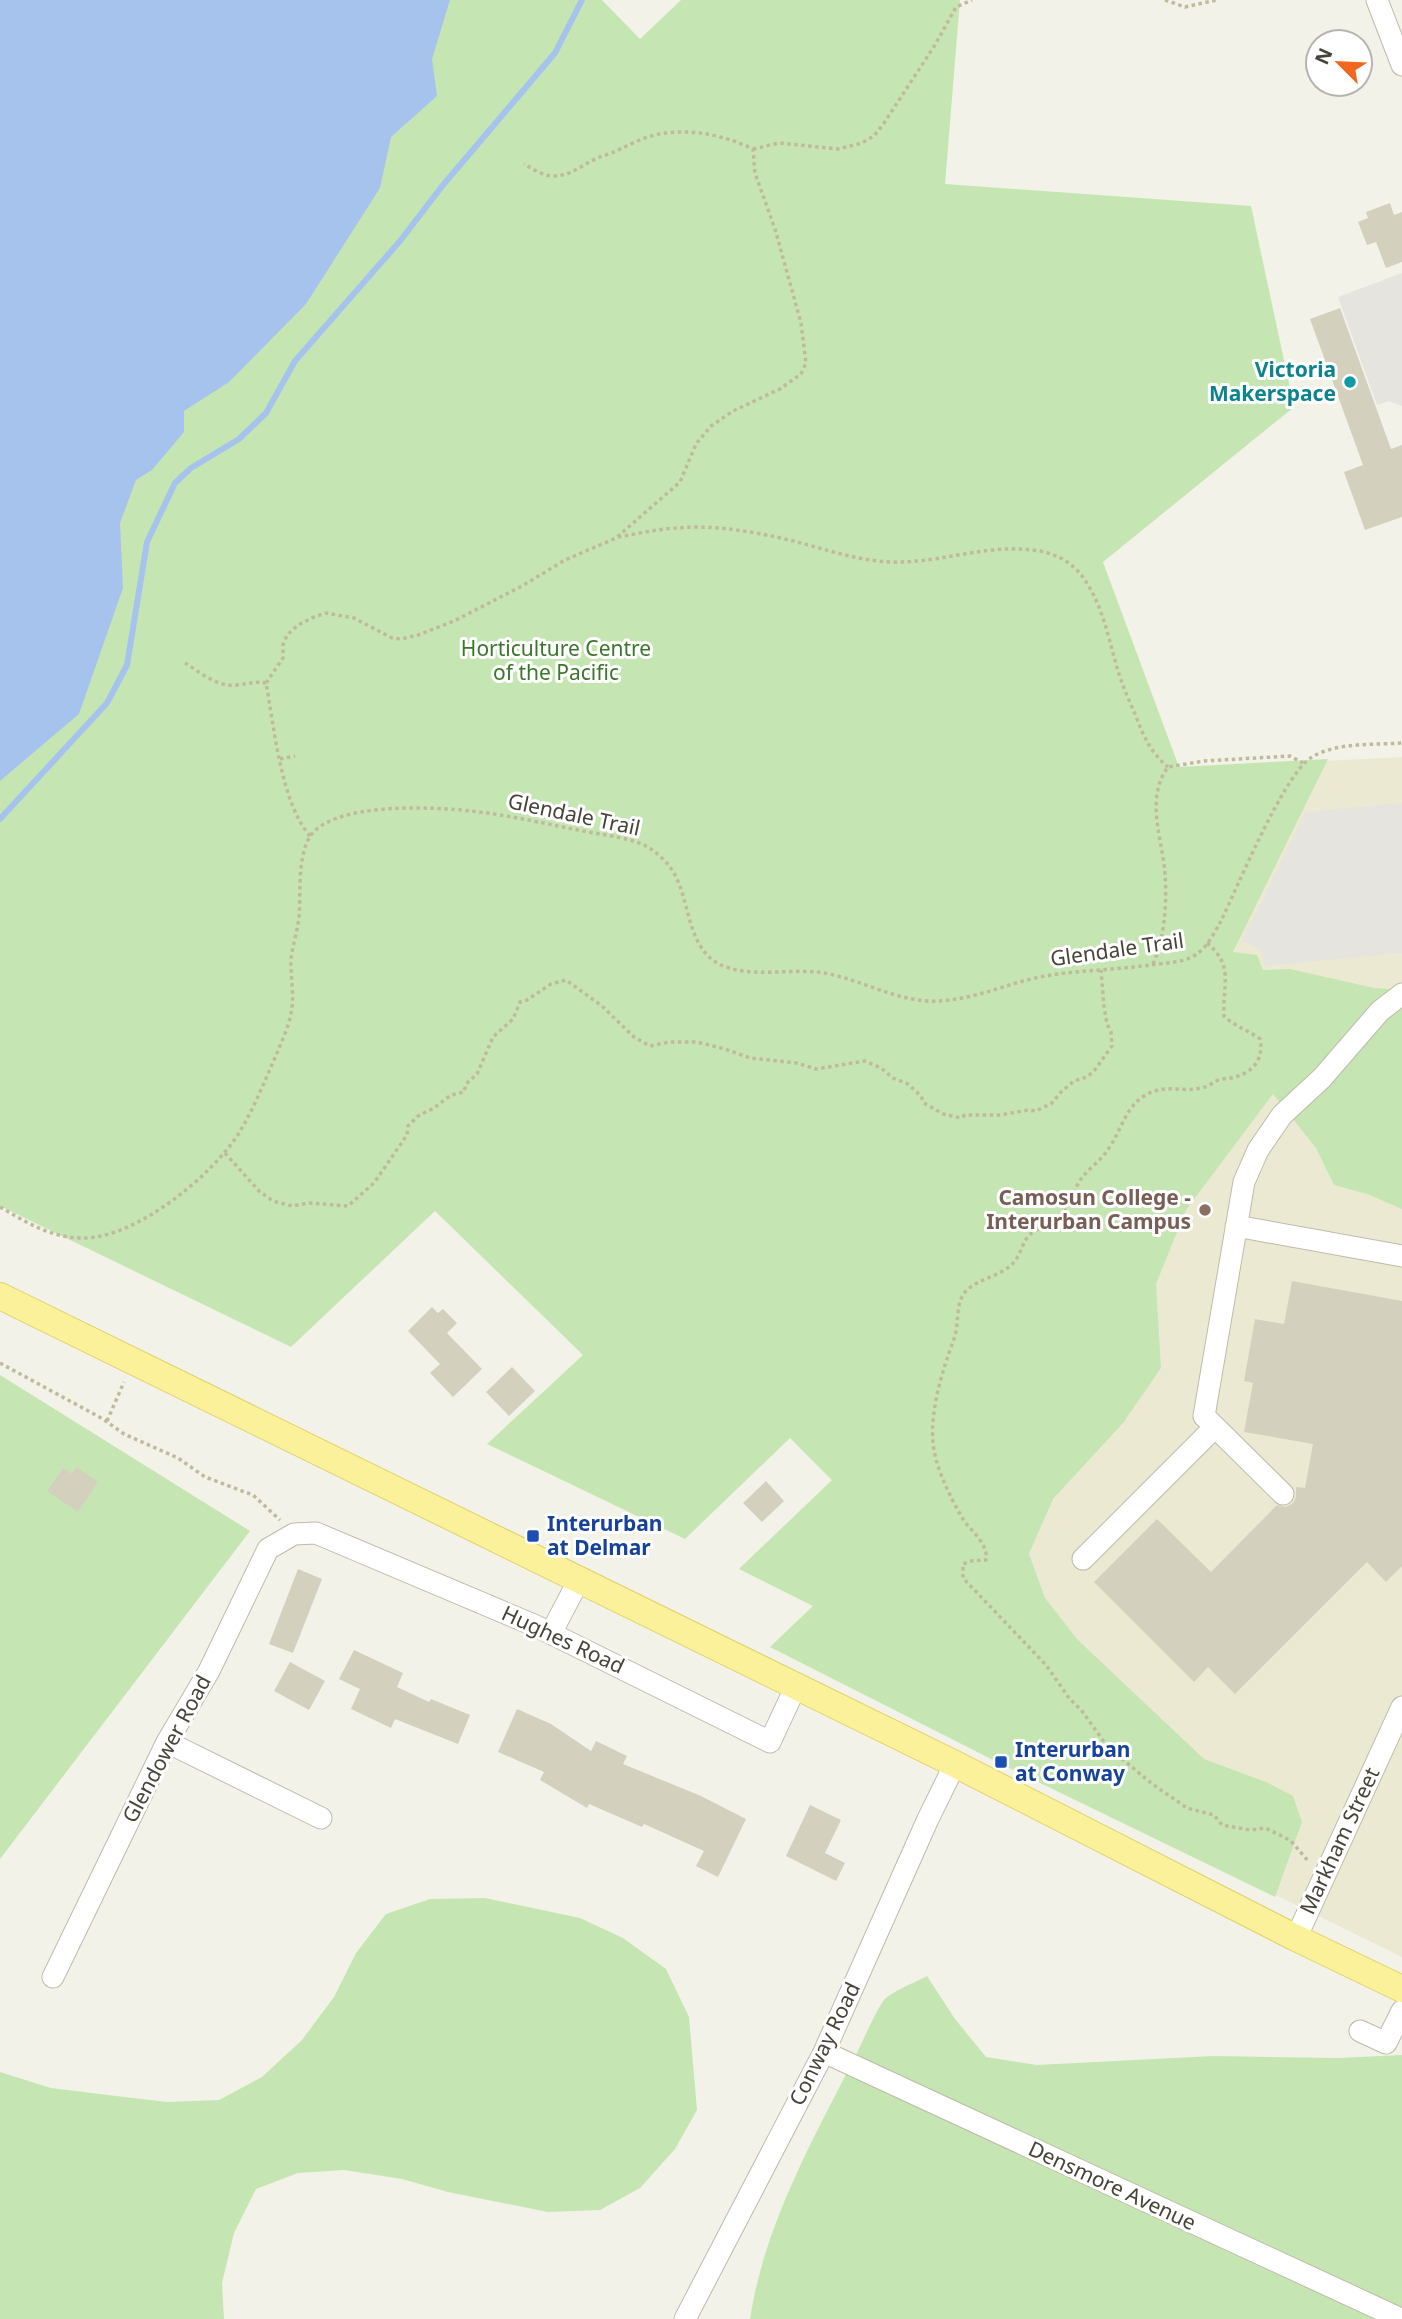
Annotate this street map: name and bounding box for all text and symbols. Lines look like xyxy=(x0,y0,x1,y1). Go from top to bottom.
north arrow xyxy=(1304,28,1374,98)
text: N xyxy=(1308,44,1338,68)
place label: Victoria Makerspace xyxy=(1209,355,1336,407)
marker: Victoria Makerspace xyxy=(1342,374,1358,390)
park label: Horticulture Centre of the Pacific xyxy=(461,634,651,686)
street label: Glendale Trail xyxy=(506,786,643,842)
street label: Glendale Trail xyxy=(1048,926,1185,972)
place label: Camosun College - Interurban Campus xyxy=(986,1183,1191,1235)
marker: Camosun College - Interurban Campus xyxy=(1197,1202,1213,1218)
place label: Interurban at Delmar xyxy=(547,1509,662,1561)
marker: Interurban at Delmar xyxy=(525,1528,541,1544)
street label: Hughes Road xyxy=(498,1598,629,1680)
street label: Glendower Road xyxy=(115,1670,217,1827)
place label: Interurban at Conway xyxy=(1015,1735,1130,1787)
marker: Interurban at Conway xyxy=(993,1754,1009,1770)
street label: Markham Street xyxy=(1293,1762,1386,1919)
street label: Conway Road xyxy=(782,1977,866,2110)
street label: Densmore Avenue xyxy=(1024,2134,1201,2236)

